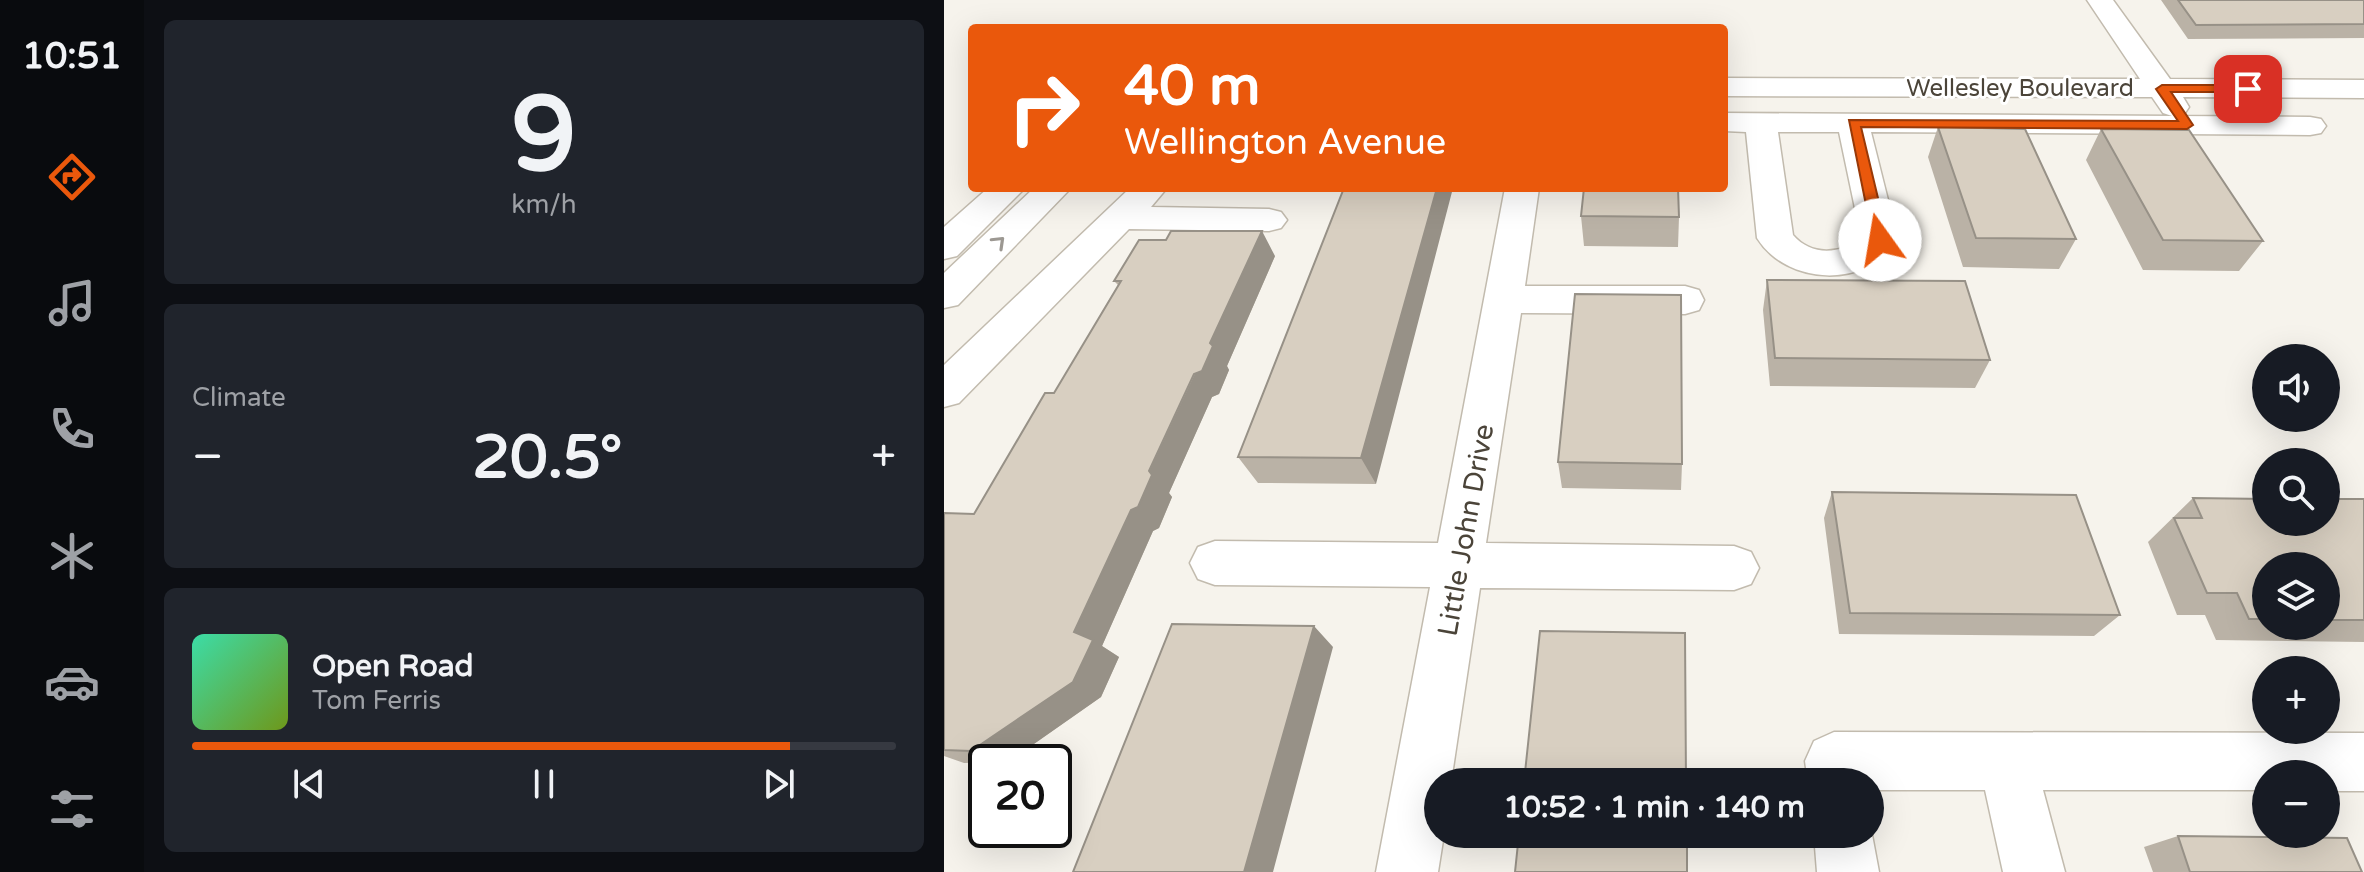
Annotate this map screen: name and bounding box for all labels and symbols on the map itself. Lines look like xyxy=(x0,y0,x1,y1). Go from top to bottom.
pin xyxy=(2214,55,2282,123)
street label: Wellesley Boulevard xyxy=(1906,74,2134,103)
position arrow xyxy=(1838,198,1922,282)
one-way arrow xyxy=(990,236,1004,251)
street label: Little John Drive xyxy=(1431,421,1501,639)
speed limit sign: 20 xyxy=(968,744,1072,848)

